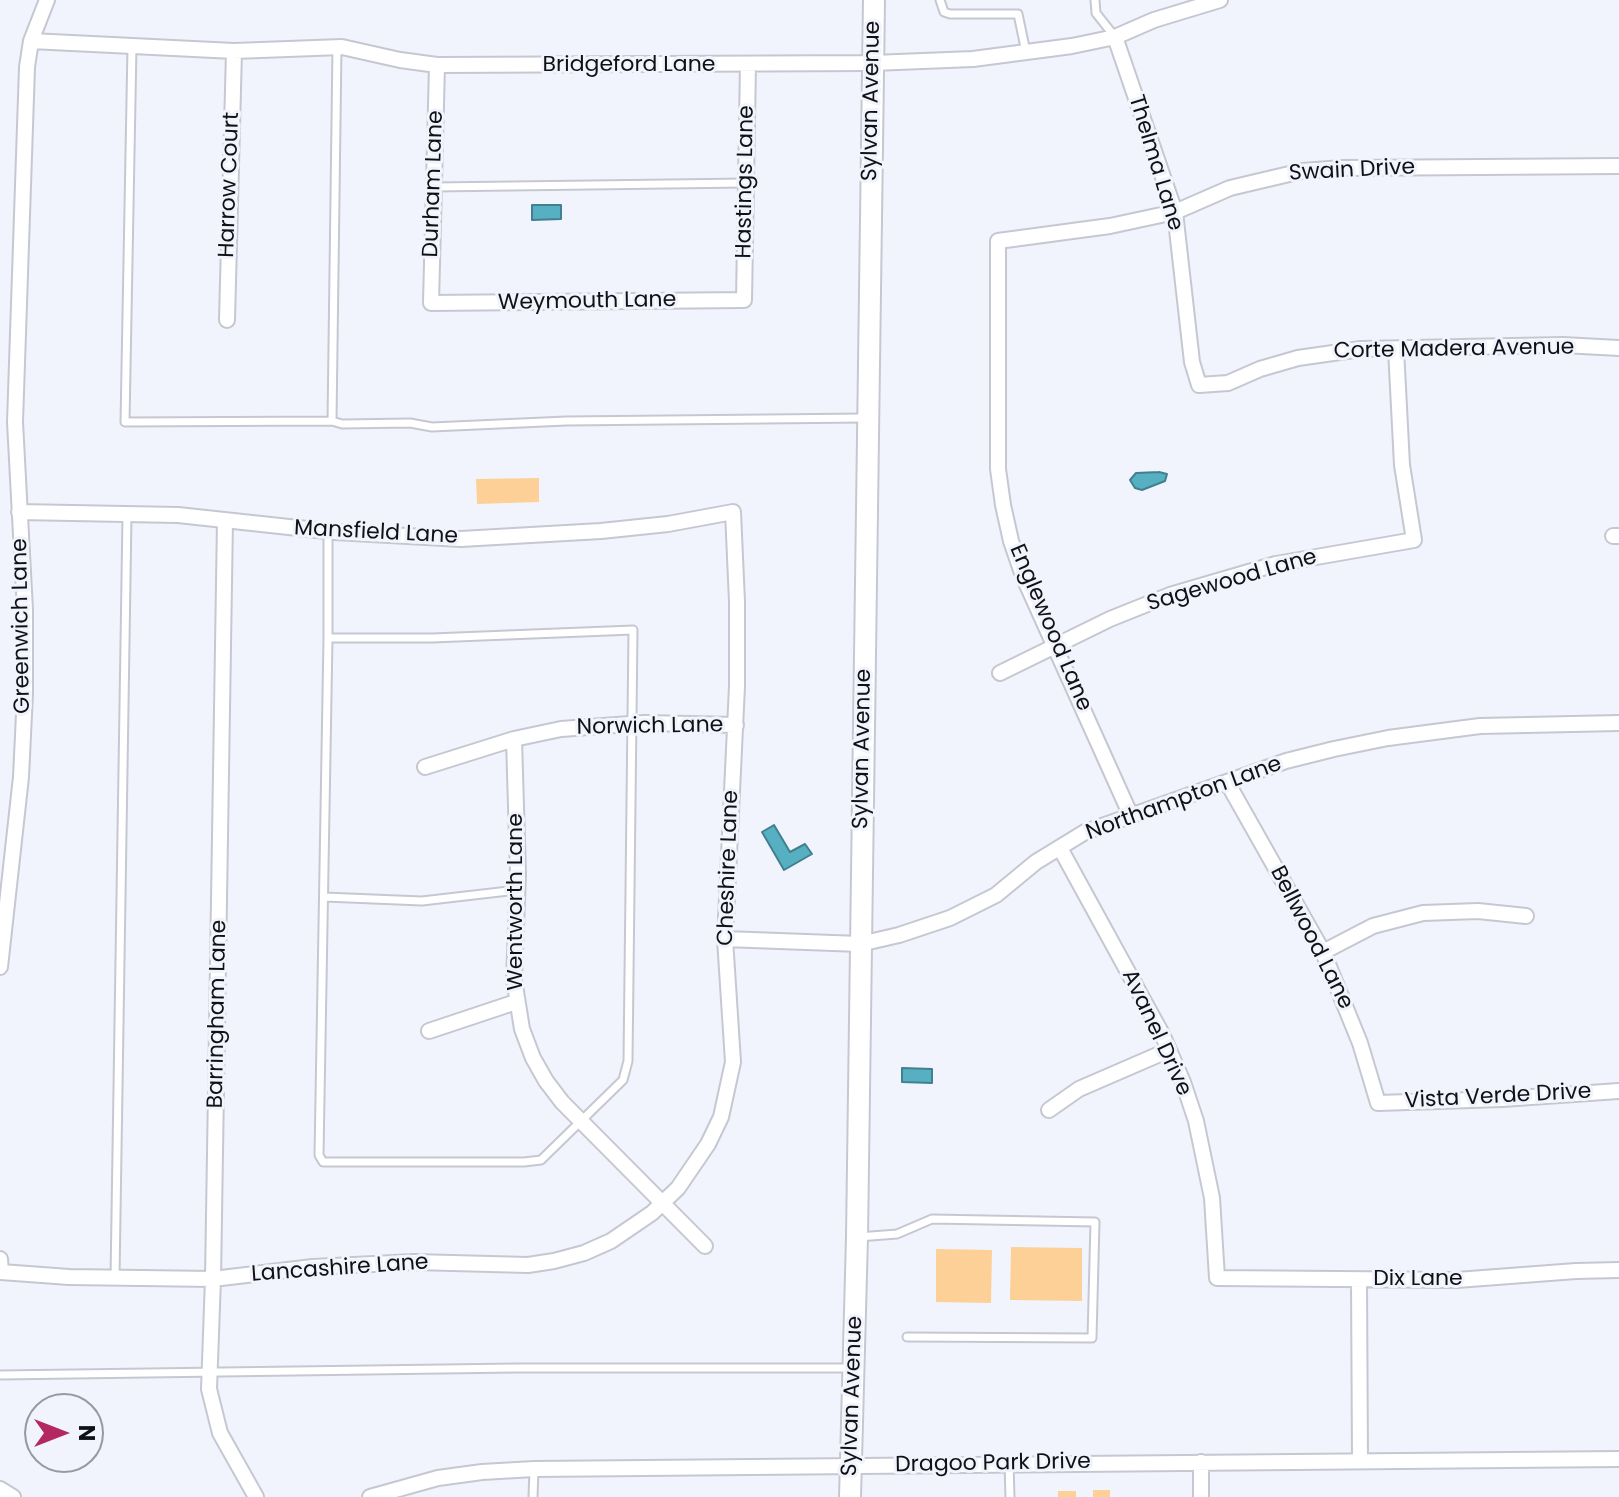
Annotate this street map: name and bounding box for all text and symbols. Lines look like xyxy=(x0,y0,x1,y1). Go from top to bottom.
street label: Sylvan Avenue xyxy=(857,21,887,181)
street label: Bridgeford Lane xyxy=(543,52,715,78)
street label: Thelma Lane xyxy=(1122,92,1188,234)
street label: Hastings Lane xyxy=(731,105,761,259)
street label: Durham Lane xyxy=(418,110,450,258)
street label: Harrow Court xyxy=(214,112,246,258)
street label: Swain Drive xyxy=(1288,155,1416,187)
street label: Weymouth Lane xyxy=(498,287,676,317)
street label: Corte Madera Avenue xyxy=(1333,335,1575,365)
street label: Mansfield Lane xyxy=(293,516,459,550)
street label: Greenwich Lane xyxy=(7,538,37,714)
street label: Englewood Lane xyxy=(1003,541,1097,715)
street label: Sagewood Lane xyxy=(1144,544,1320,618)
street label: Sylvan Avenue xyxy=(848,669,878,829)
street label: Norwich Lane xyxy=(576,713,724,741)
street label: Northampton Lane xyxy=(1083,751,1285,847)
street label: Cheshire Lane xyxy=(713,790,745,946)
street label: Wentworth Lane xyxy=(503,813,529,991)
street label: Bellwood Lane xyxy=(1264,862,1358,1014)
street label: Barringham Lane xyxy=(203,919,233,1109)
street label: Avanel Drive xyxy=(1115,966,1197,1100)
street label: Vista Verde Drive xyxy=(1404,1079,1592,1115)
street label: Lancashire Lane xyxy=(251,1250,429,1288)
street label: Dix Lane xyxy=(1373,1266,1463,1292)
street label: Sylvan Avenue xyxy=(837,1315,869,1477)
north arrow xyxy=(24,1393,104,1473)
text: N xyxy=(71,1425,102,1441)
street label: Dragoo Park Drive xyxy=(895,1449,1091,1479)

